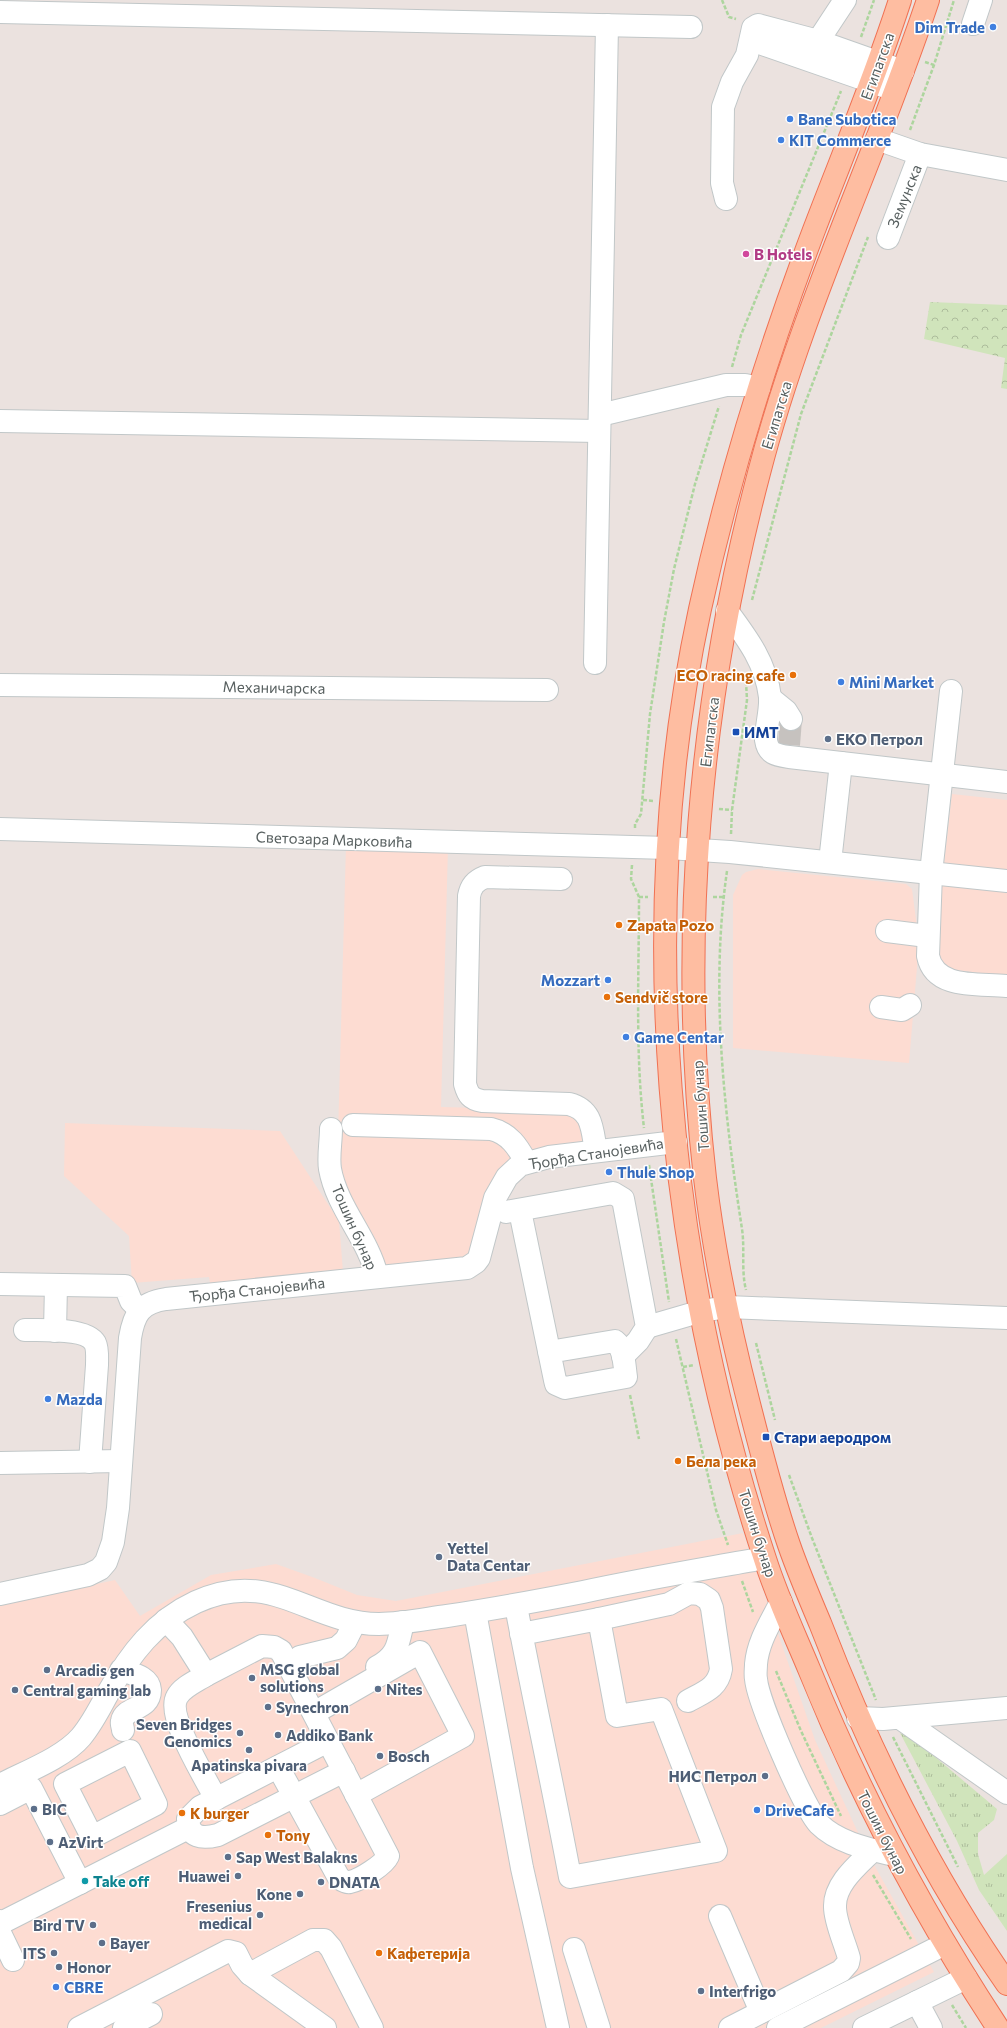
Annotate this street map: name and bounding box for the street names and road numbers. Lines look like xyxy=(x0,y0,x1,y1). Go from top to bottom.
street label: Египатска xyxy=(856,30,898,102)
street label: Земунска xyxy=(883,162,925,230)
street label: Египатска xyxy=(757,379,795,451)
street label: Механичарска xyxy=(222,677,326,697)
street label: Египатска xyxy=(696,696,722,768)
street label: Светозара Марковића xyxy=(255,827,413,851)
street label: Тошин бунар xyxy=(688,1060,712,1152)
street label: Ђорђа Станојевића xyxy=(527,1133,665,1173)
street label: Тошин бунар xyxy=(328,1182,382,1272)
street label: Ђорђа Станојевића xyxy=(188,1273,326,1305)
street label: Тошин бунар xyxy=(735,1487,781,1579)
street label: Тошин бунар xyxy=(854,1787,912,1877)

